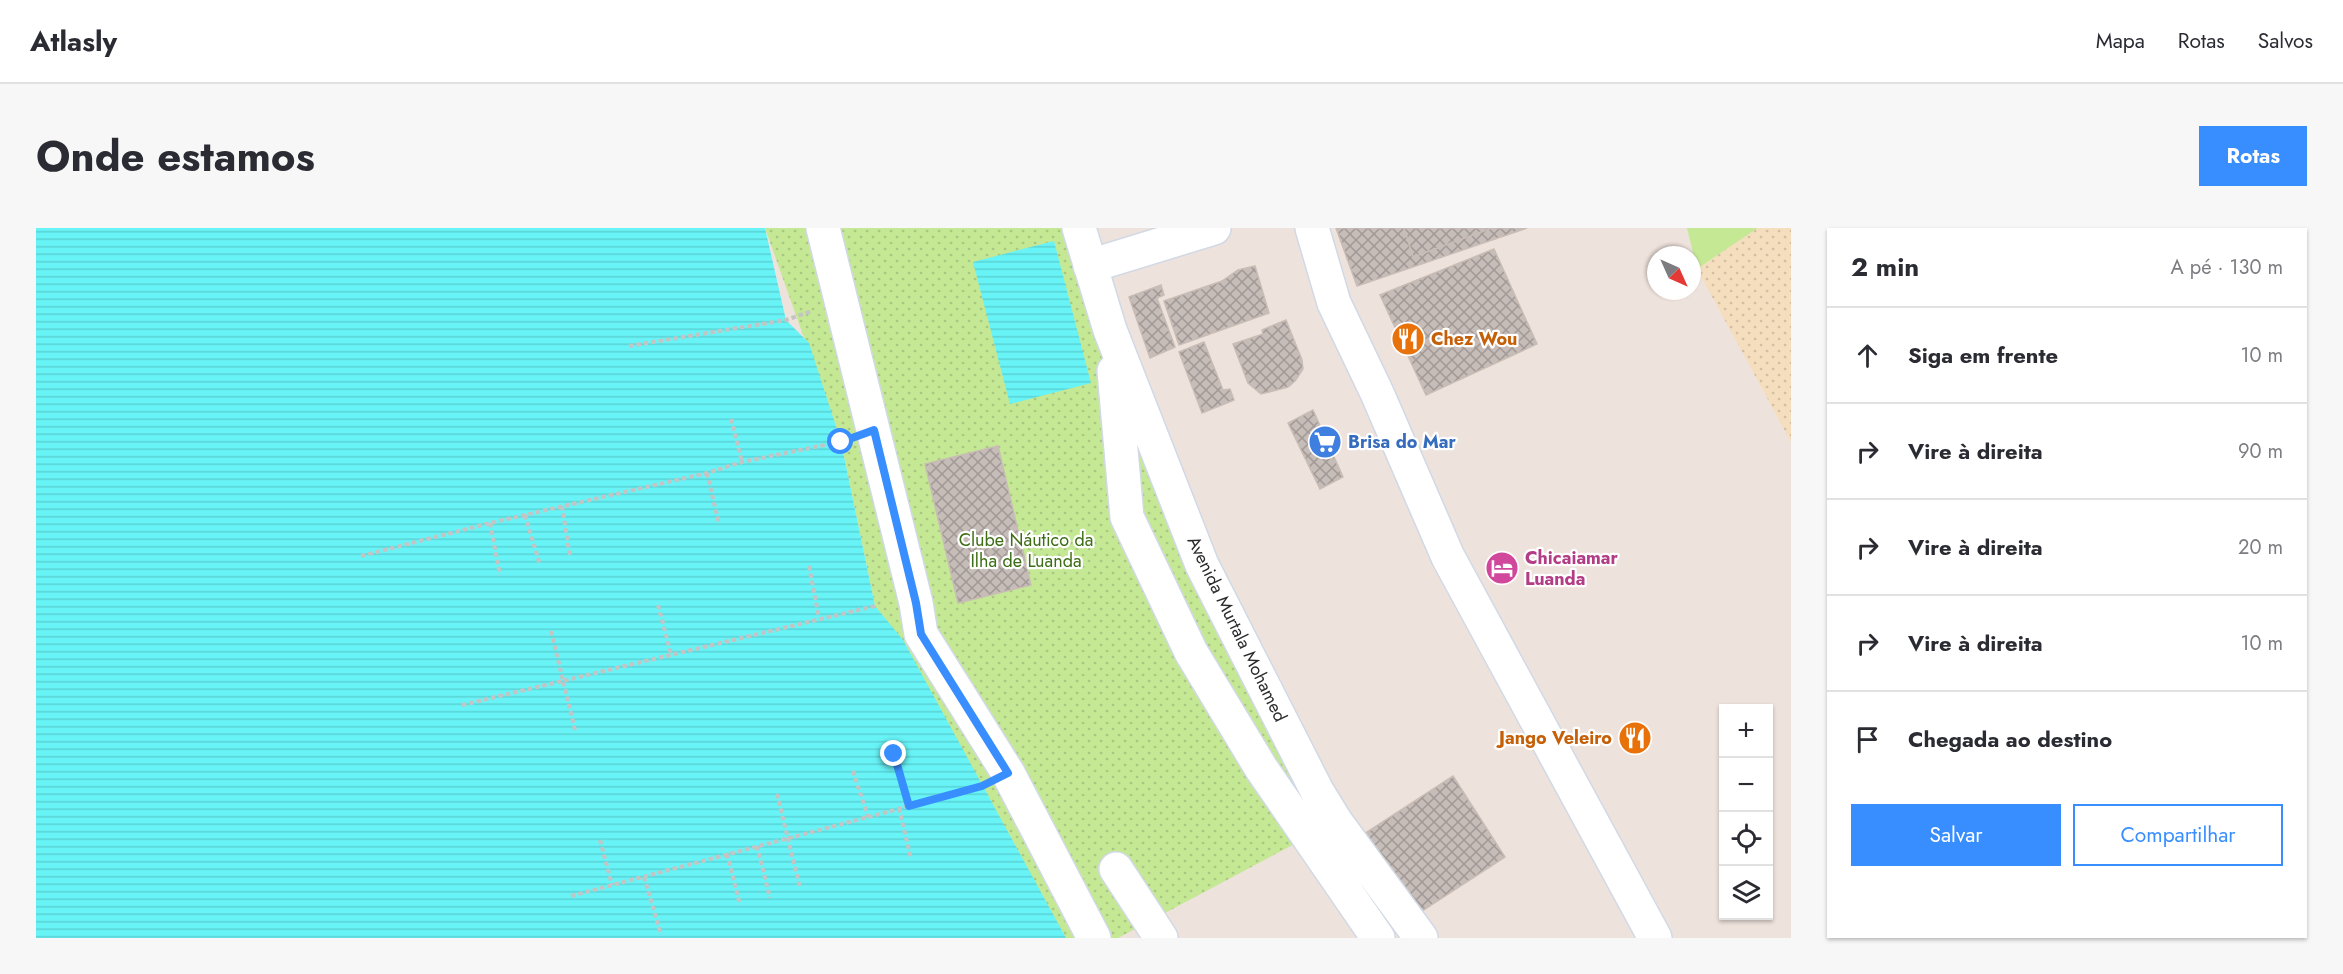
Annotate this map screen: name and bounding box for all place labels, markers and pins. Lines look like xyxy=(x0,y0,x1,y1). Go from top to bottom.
restaurant icon: Chez Wou xyxy=(1390,321,1426,357)
place label: Chez Wou xyxy=(1431,326,1517,352)
supermarket icon: Brisa do Mar xyxy=(1307,424,1343,460)
place label: Brisa do Mar xyxy=(1348,429,1456,455)
place label: Chicaiamar Luanda xyxy=(1525,545,1619,592)
hotel icon: Chicaiamar Luanda xyxy=(1484,550,1520,586)
restaurant icon: Jango Veleiro xyxy=(1617,720,1653,756)
place label: Jango Veleiro xyxy=(1496,725,1612,751)

